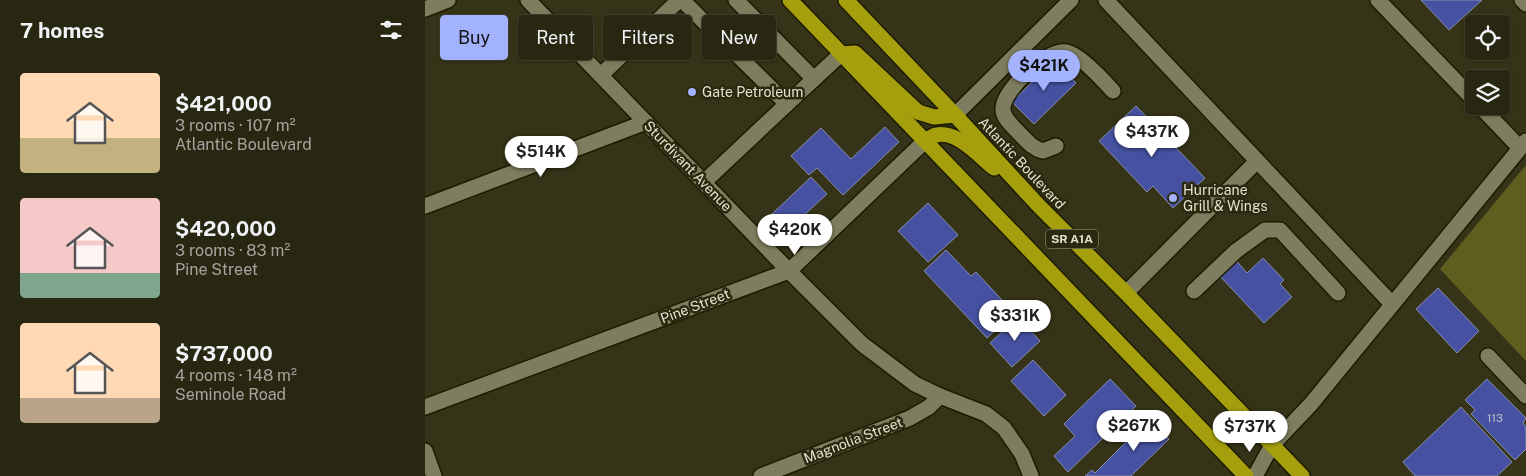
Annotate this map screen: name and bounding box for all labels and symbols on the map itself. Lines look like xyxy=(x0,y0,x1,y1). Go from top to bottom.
pin: $421K xyxy=(1009,49,1079,92)
place label: Gate Petroleum xyxy=(702,84,803,100)
marker: Gate Petroleum xyxy=(686,86,698,98)
street label: Atlantic Boulevard xyxy=(975,114,1069,212)
pin: $437K xyxy=(1117,116,1187,158)
street label: Sturdivant Avenue xyxy=(641,118,735,215)
pin: $514K xyxy=(506,136,576,178)
place label: Hurricane Grill & Wings xyxy=(1183,182,1268,214)
marker: Hurricane Grill & Wings xyxy=(1167,192,1179,204)
pin: $420K xyxy=(760,214,830,256)
road number: SR A1A xyxy=(1046,230,1098,248)
street label: Pine Street xyxy=(658,286,732,326)
pin: $331K xyxy=(980,300,1050,342)
pin: $267K xyxy=(1099,410,1169,452)
pin: $737K xyxy=(1215,410,1285,453)
house number: 113 xyxy=(1487,412,1503,424)
street label: Magnolia Street xyxy=(801,414,905,466)

